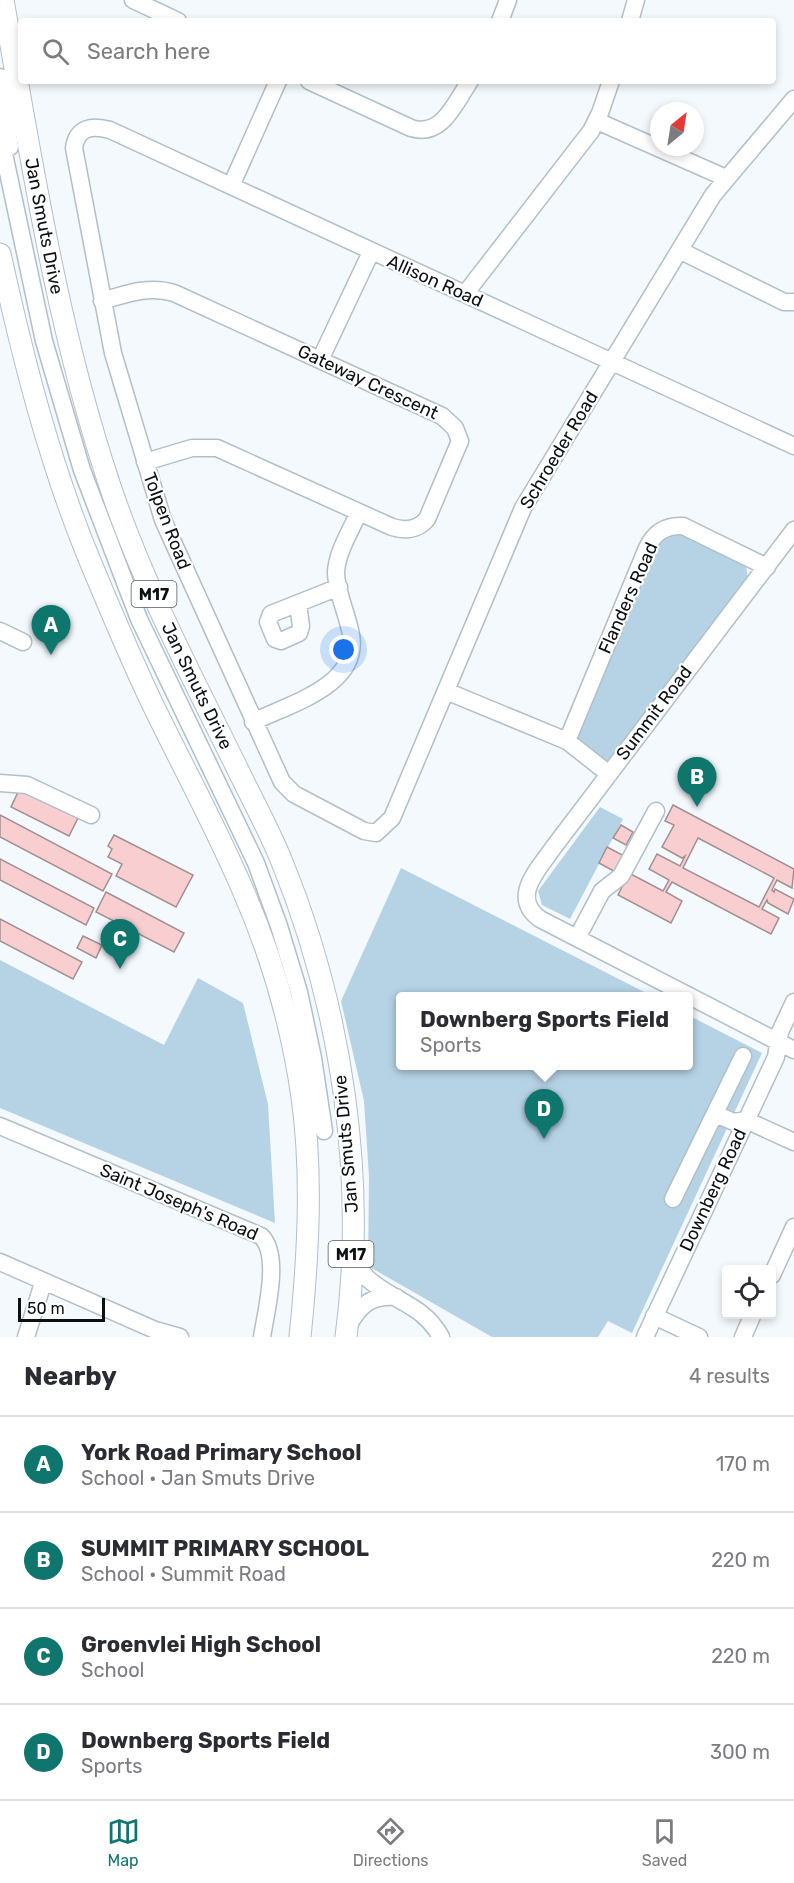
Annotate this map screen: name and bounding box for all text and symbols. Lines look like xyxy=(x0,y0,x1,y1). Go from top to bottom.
search box xyxy=(18,18,776,84)
icon: search xyxy=(39,35,72,68)
text: Search here xyxy=(87,38,210,65)
north arrow xyxy=(650,102,704,156)
street label: Jan Smuts Drive xyxy=(20,156,68,296)
street label: Allison Road xyxy=(384,250,486,312)
street label: Gateway Crescent xyxy=(294,340,442,424)
street label: Schroeder Road xyxy=(515,387,603,513)
street label: Tolpen Road xyxy=(138,469,196,573)
street label: Flanders Road xyxy=(594,539,662,657)
road number: M17 xyxy=(132,581,176,607)
pin: A xyxy=(32,606,70,655)
street label: Jan Smuts Drive xyxy=(157,619,237,753)
your location xyxy=(329,635,358,664)
street label: Summit Road xyxy=(611,661,697,765)
pin: B xyxy=(678,758,716,807)
pin: C xyxy=(100,920,140,969)
popup xyxy=(396,992,693,1070)
text: Downberg Sports Field xyxy=(420,1006,669,1033)
text: Sports xyxy=(420,1033,481,1057)
street label: Jan Smuts Drive xyxy=(329,1074,363,1214)
pin: D xyxy=(524,1090,564,1139)
street label: Downberg Road xyxy=(675,1125,751,1255)
street label: Saint Joseph's Road xyxy=(97,1159,261,1245)
road number: M17 xyxy=(328,1241,374,1267)
map controls xyxy=(722,1265,776,1319)
button: locate xyxy=(722,1265,776,1319)
scale bar xyxy=(18,1295,105,1322)
text: 50 m xyxy=(27,1299,65,1318)
text: Nearby xyxy=(24,1361,117,1392)
text: 4 results xyxy=(689,1364,770,1388)
text: York Road Primary School xyxy=(81,1439,362,1466)
text: A xyxy=(36,1452,51,1476)
text: 170 m xyxy=(716,1452,770,1476)
text: School · Jan Smuts Drive xyxy=(81,1466,315,1490)
text: SUMMIT PRIMARY SCHOOL xyxy=(81,1535,369,1562)
text: B xyxy=(36,1548,51,1572)
text: 220 m xyxy=(711,1548,770,1572)
text: School · Summit Road xyxy=(81,1562,286,1586)
text: Groenvlei High School xyxy=(81,1631,321,1658)
text: C xyxy=(36,1644,51,1668)
text: 220 m xyxy=(711,1644,770,1668)
text: School xyxy=(81,1658,144,1682)
text: Downberg Sports Field xyxy=(81,1727,330,1754)
text: D xyxy=(36,1740,51,1764)
text: 300 m xyxy=(710,1740,770,1764)
text: Sports xyxy=(81,1754,142,1778)
tab: Map xyxy=(107,1815,140,1870)
tab: Directions xyxy=(353,1815,429,1870)
tab: Saved xyxy=(642,1815,687,1870)

